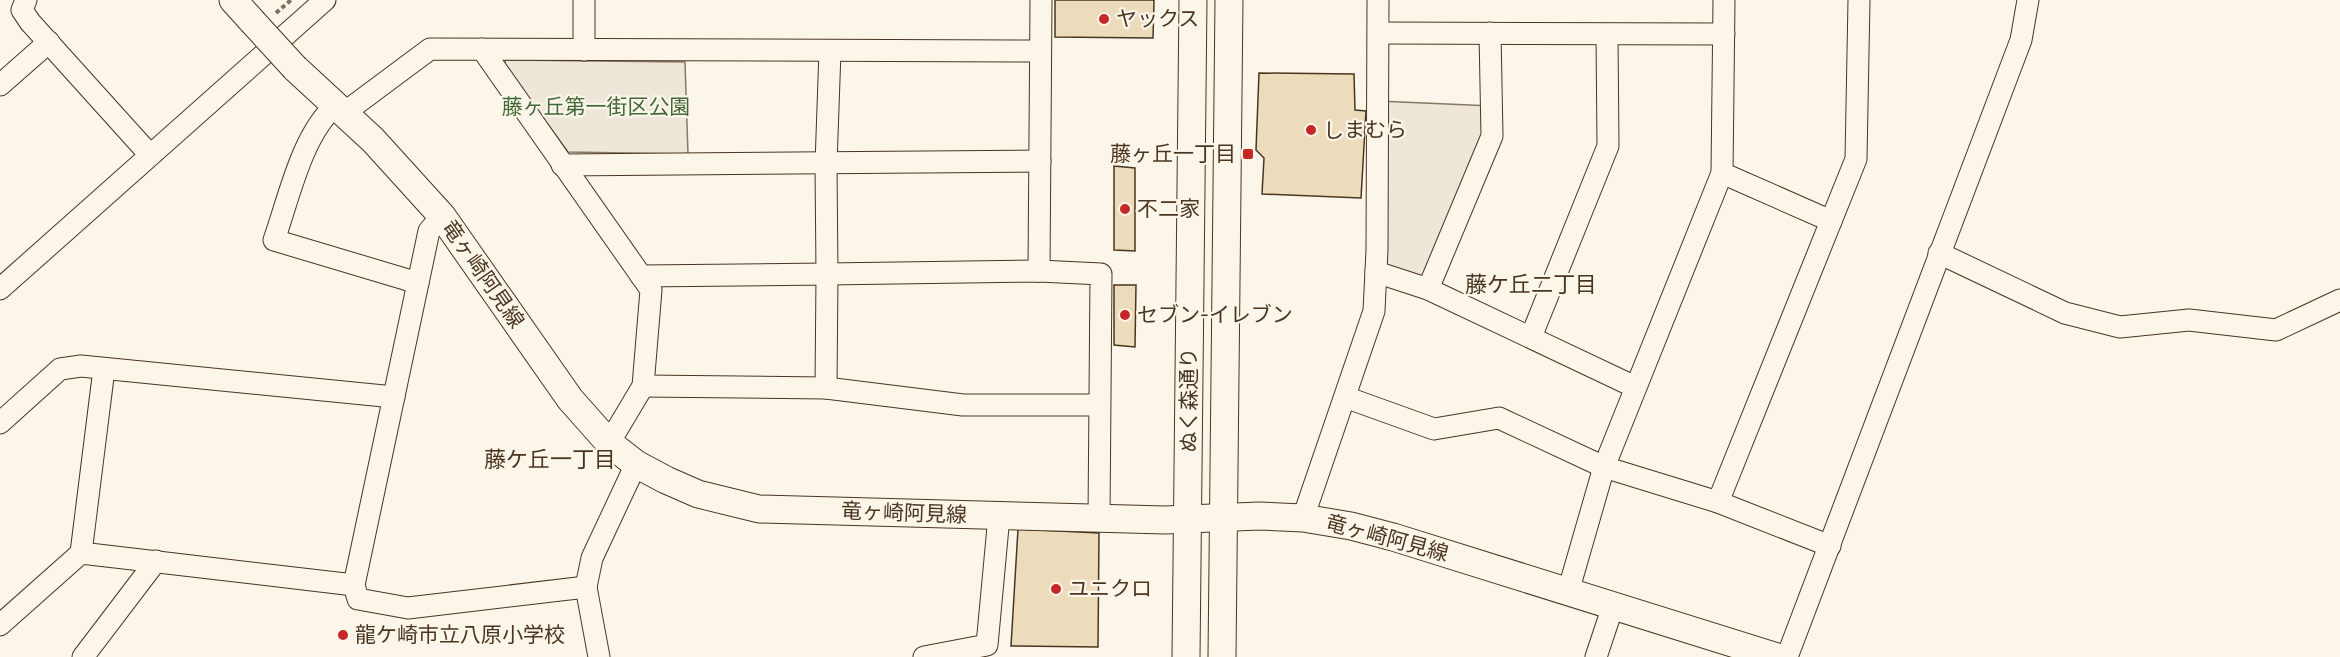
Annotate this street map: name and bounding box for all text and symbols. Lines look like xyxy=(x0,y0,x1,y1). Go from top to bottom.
place label: ヤックス xyxy=(1116,5,1199,30)
marker: ヤックス xyxy=(1097,12,1111,26)
park label: 藤ヶ丘第一街区公園 xyxy=(502,93,691,118)
place label: しまむら xyxy=(1323,116,1407,141)
marker: しまむら xyxy=(1304,123,1318,137)
place label: 藤ヶ丘一丁目 xyxy=(1110,140,1236,165)
marker: 藤ヶ丘一丁目 xyxy=(1241,147,1255,161)
place label: 不二家 xyxy=(1137,195,1200,220)
marker: 不二家 xyxy=(1118,202,1132,216)
street label: 竜ヶ崎阿見線 xyxy=(438,214,531,332)
district label: 藤ケ丘二丁目 xyxy=(1465,270,1597,297)
place label: セブン-イレブン xyxy=(1137,301,1293,326)
marker: セブン-イレブン xyxy=(1118,308,1132,322)
street label: ぬく森通り xyxy=(1175,348,1200,453)
district label: 藤ケ丘一丁目 xyxy=(484,445,616,472)
street label: 竜ヶ崎阿見線 xyxy=(841,497,967,526)
street label: 竜ヶ崎阿見線 xyxy=(1323,508,1451,565)
place label: ユニクロ xyxy=(1068,575,1152,600)
marker: ユニクロ xyxy=(1049,582,1063,596)
place label: 龍ケ崎市立八原小学校 xyxy=(355,621,565,646)
marker: 龍ケ崎市立八原小学校 xyxy=(336,628,350,642)

